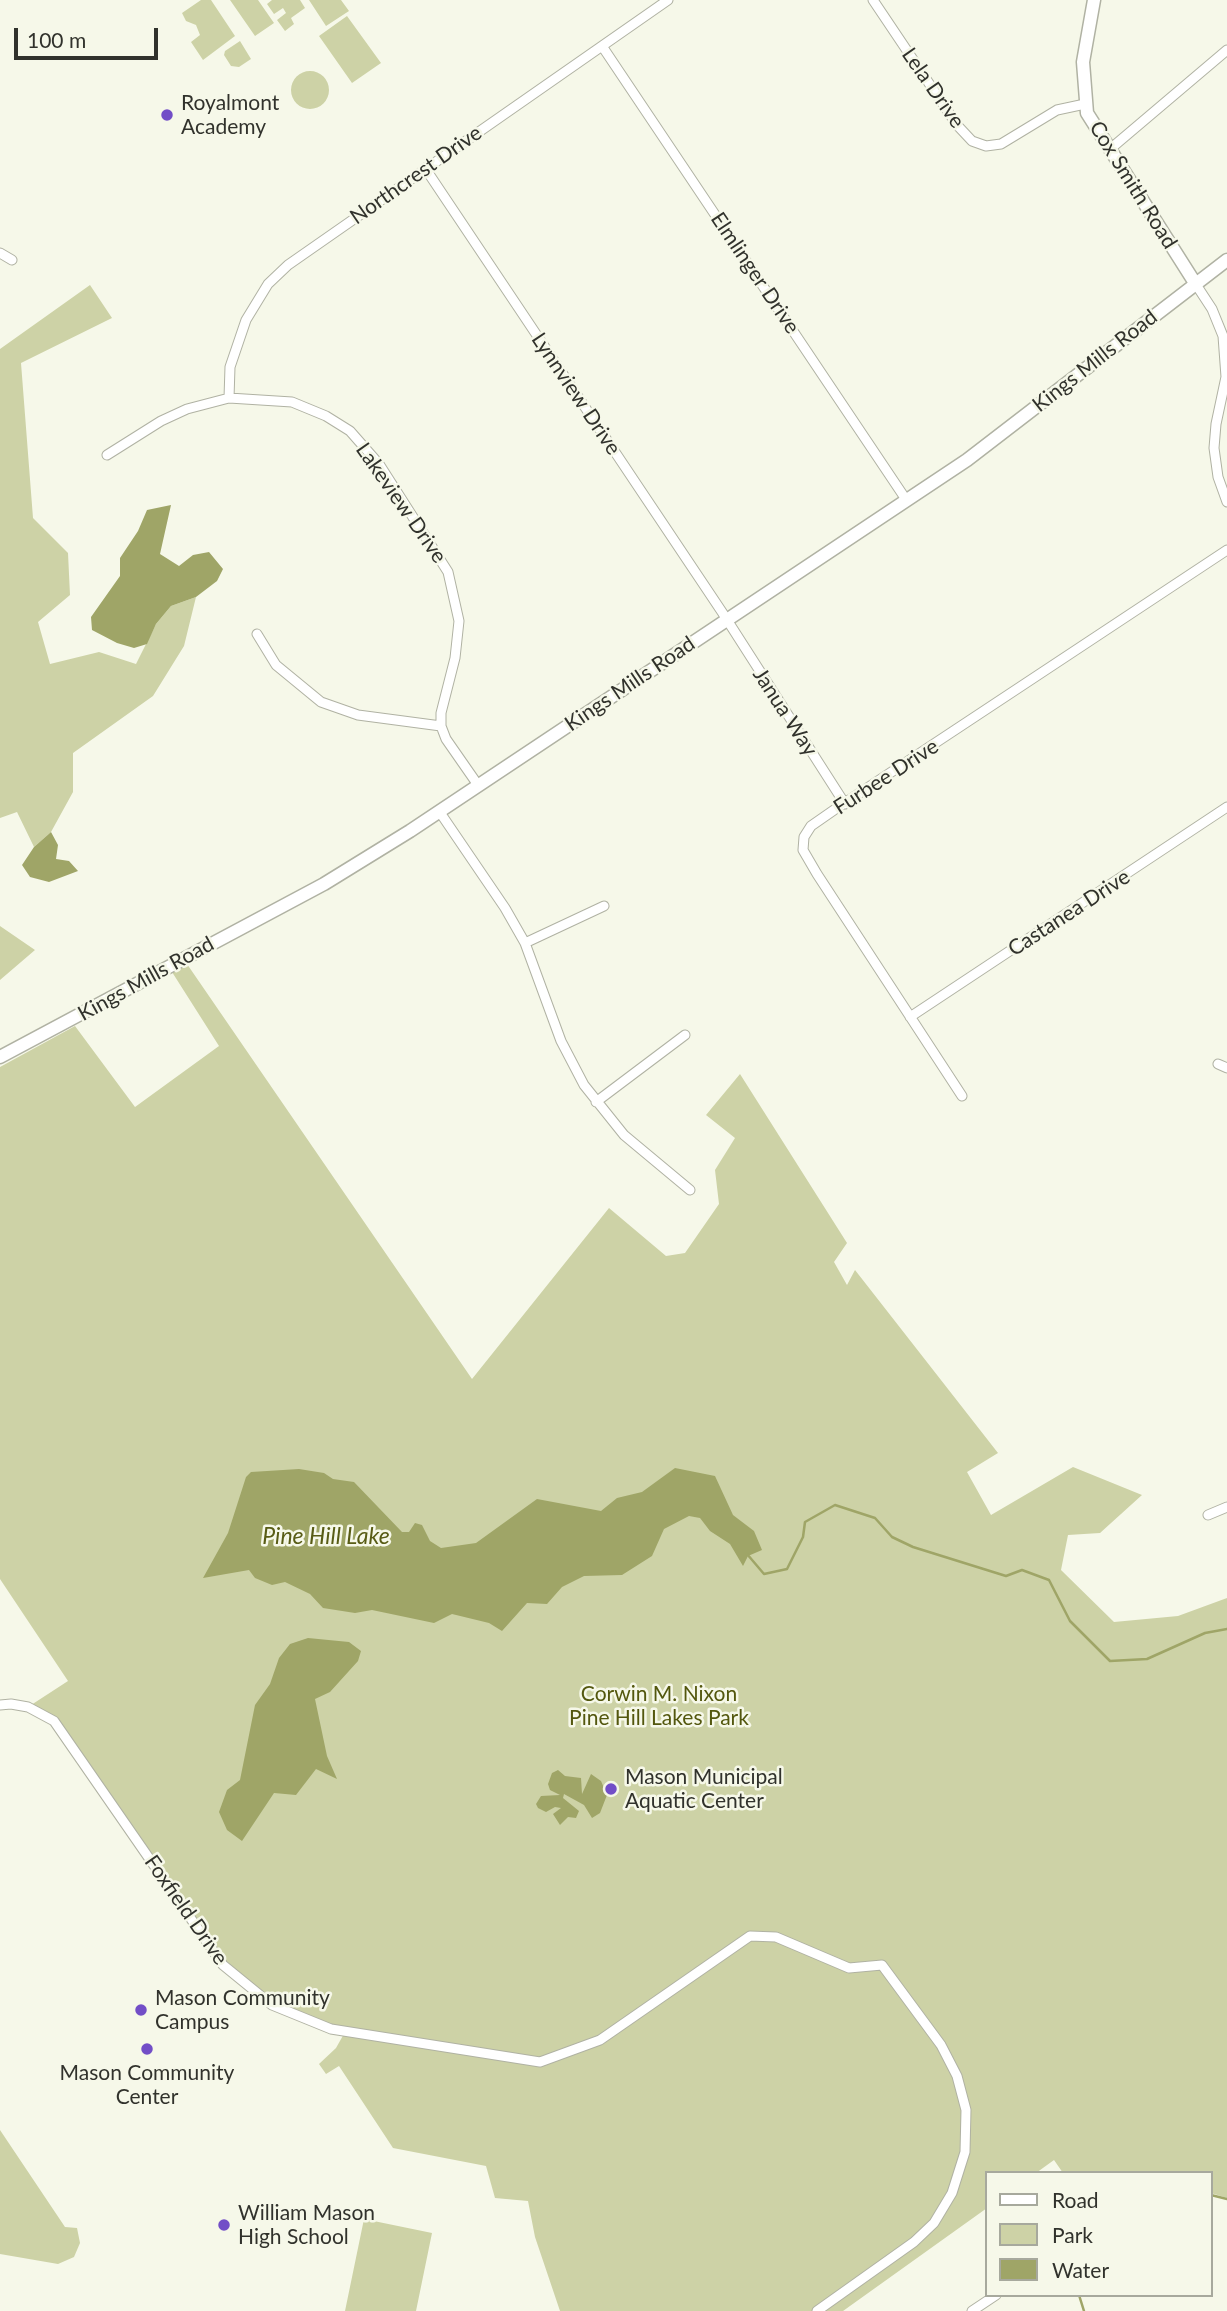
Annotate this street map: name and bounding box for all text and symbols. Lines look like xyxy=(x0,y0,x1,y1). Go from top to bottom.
scale bar xyxy=(18,14,161,58)
text: 100 m xyxy=(27,27,86,52)
street label: Lela Drive xyxy=(896,43,970,133)
place label: Royalmont Academy xyxy=(181,90,279,140)
marker: Royalmont Academy xyxy=(159,107,175,123)
street label: Cox Smith Road xyxy=(1084,117,1182,253)
street label: Northcrest Drive xyxy=(345,120,487,230)
street label: Elmlinger Drive xyxy=(705,208,805,338)
street label: Kings Mills Road xyxy=(1028,304,1162,418)
street label: Lynnview Drive xyxy=(526,328,626,460)
street label: Lakeview Drive xyxy=(350,438,452,568)
street label: Kings Mills Road xyxy=(560,631,700,737)
street label: Janua Way xyxy=(747,663,823,761)
street label: Furbee Drive xyxy=(829,734,943,820)
street label: Castanea Drive xyxy=(1003,864,1135,962)
street label: Kings Mills Road xyxy=(74,931,218,1027)
water label: Pine Hill Lake xyxy=(262,1523,390,1551)
park label: Corwin M. Nixon Pine Hill Lakes Park xyxy=(569,1681,749,1731)
place label: Mason Municipal Aquatic Center xyxy=(625,1764,783,1814)
marker: Mason Municipal Aquatic Center xyxy=(603,1781,619,1797)
street label: Foxfield Drive xyxy=(139,1850,233,1970)
place label: Mason Community Campus xyxy=(155,1985,330,2035)
marker: Mason Community Campus xyxy=(133,2002,149,2018)
marker: Mason Community Center xyxy=(139,2041,155,2057)
place label: Mason Community Center xyxy=(60,2060,234,2110)
legend xyxy=(986,2171,1213,2297)
text: Road xyxy=(1052,2187,1099,2212)
place label: William Mason High School xyxy=(238,2200,375,2250)
marker: William Mason High School xyxy=(216,2217,232,2233)
text: Park xyxy=(1052,2222,1093,2247)
text: Water xyxy=(1052,2257,1109,2282)

